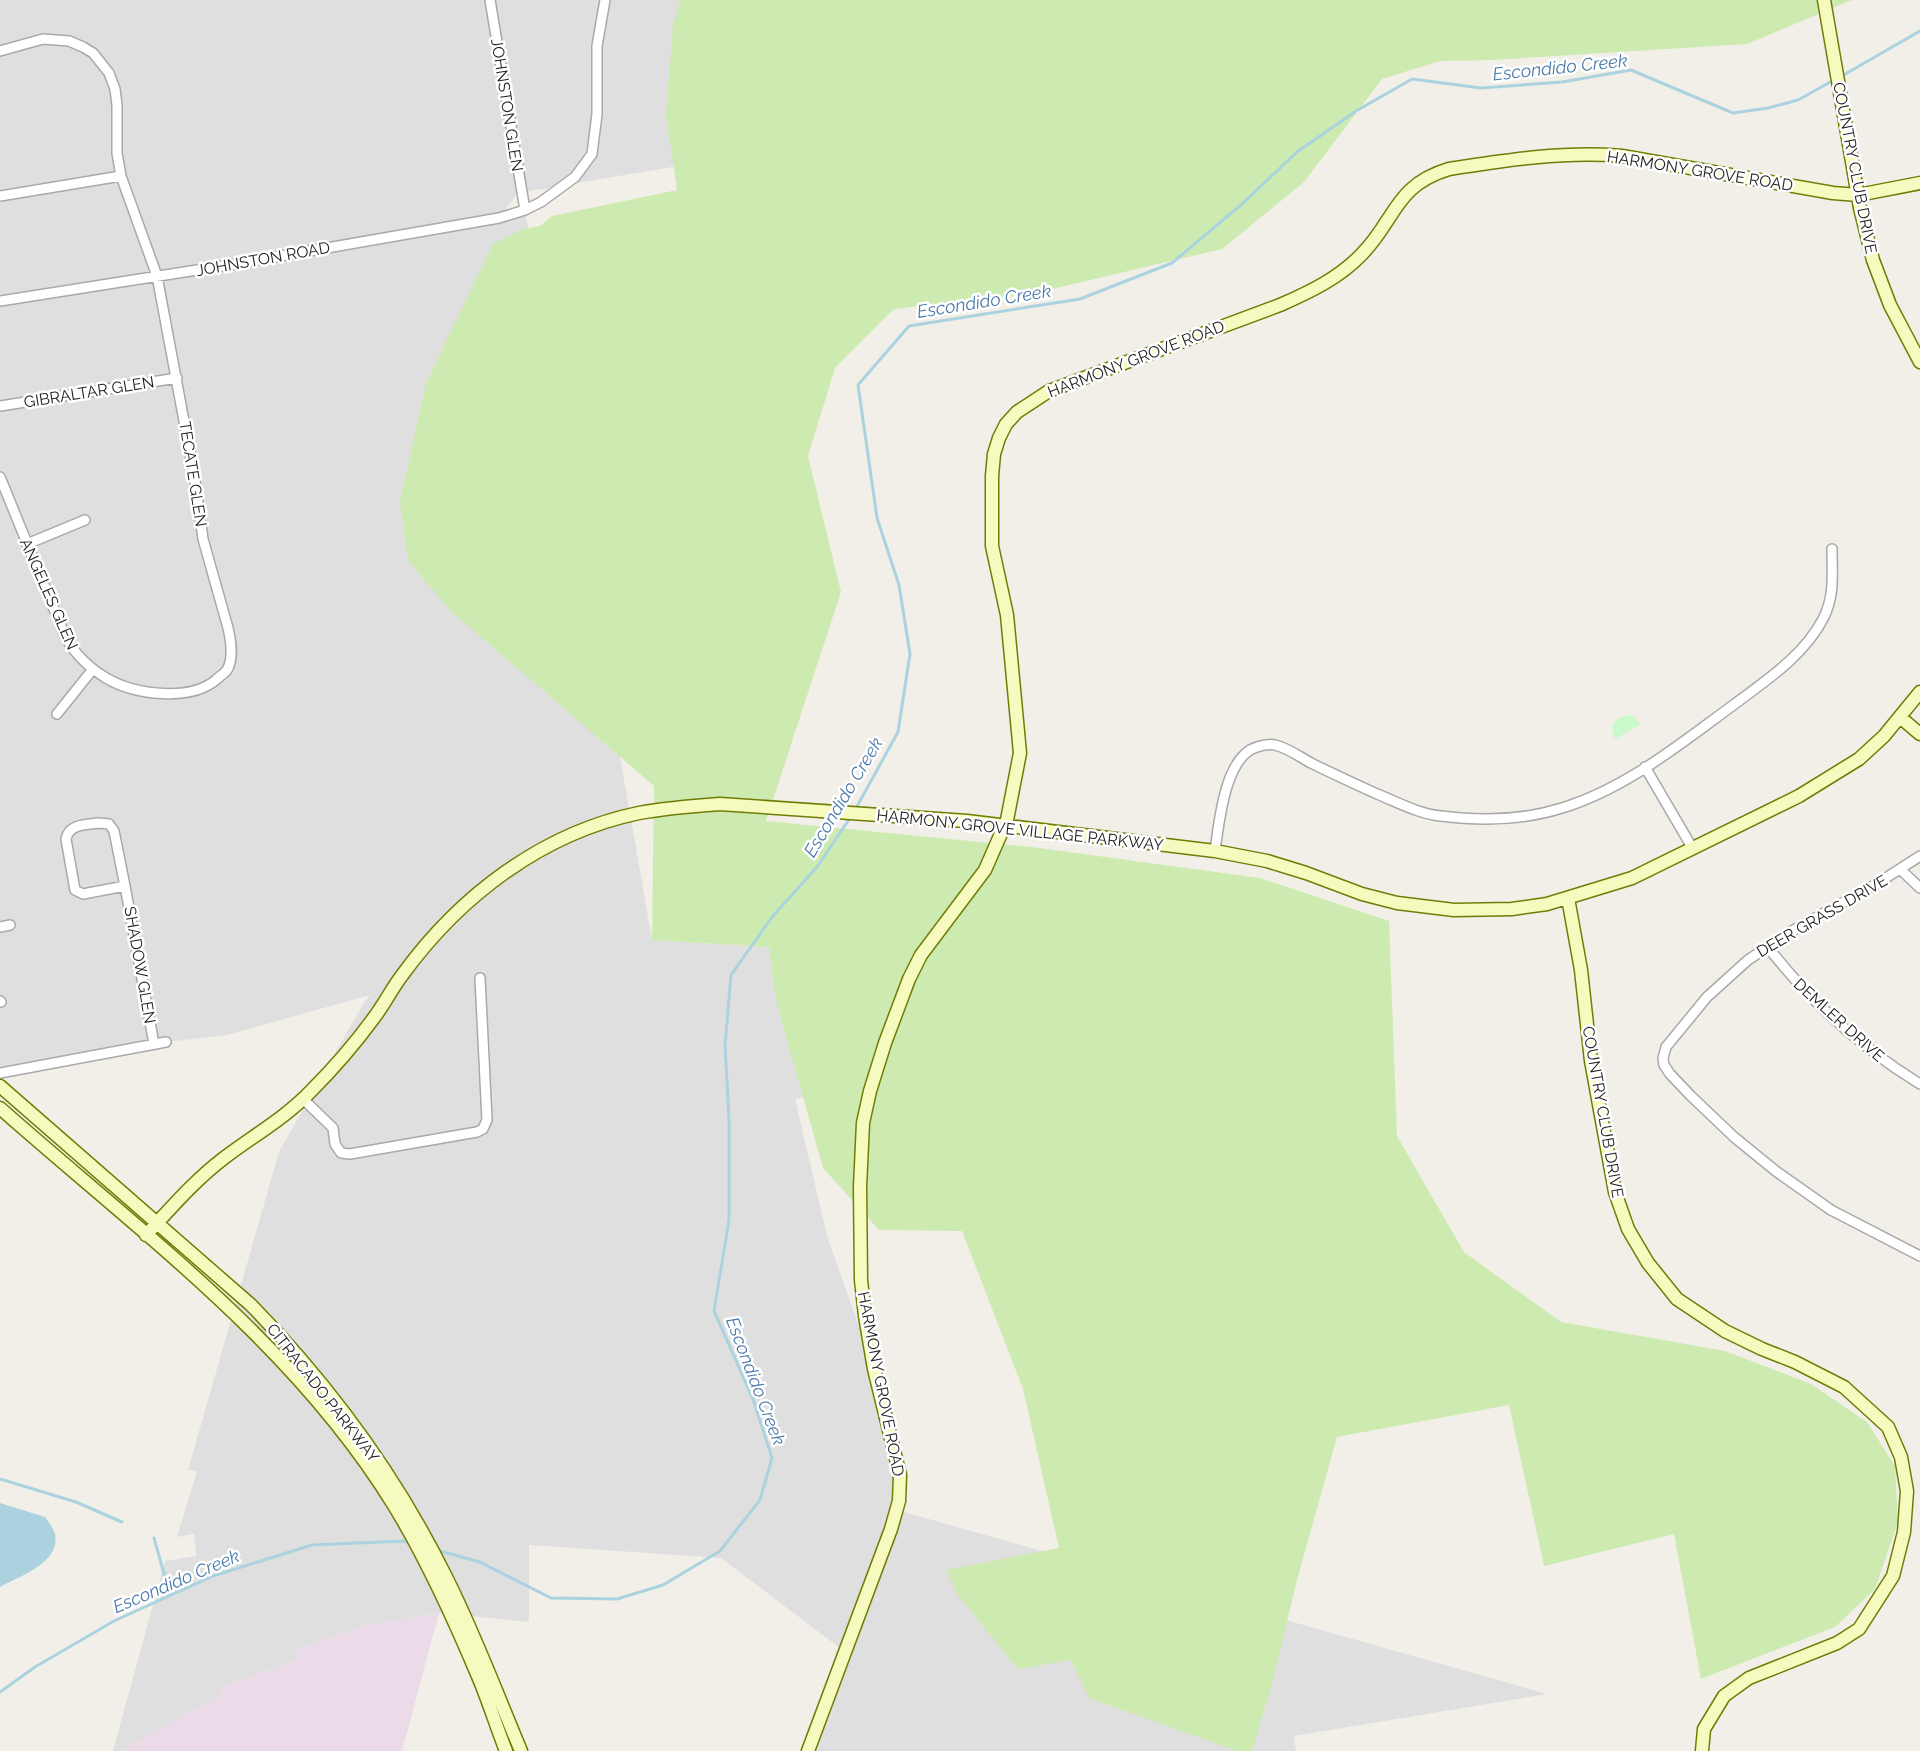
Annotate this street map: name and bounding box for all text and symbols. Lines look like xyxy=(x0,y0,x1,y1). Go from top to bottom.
street label: JOHNSTON GLEN xyxy=(487,37,527,173)
water label: Escondido Creek xyxy=(1492,49,1629,85)
street label: COUNTRY CLUB DRIVE xyxy=(1829,81,1881,255)
street label: HARMONY GROVE ROAD xyxy=(1606,147,1794,195)
street label: JOHNSTON ROAD xyxy=(195,238,331,280)
water label: Escondido Creek xyxy=(915,280,1053,322)
street label: HARMONY GROVE ROAD xyxy=(1045,316,1227,402)
street label: GIBRALTAR GLEN xyxy=(22,372,156,412)
street label: TECATE GLEN xyxy=(175,420,211,528)
street label: ANGELES GLEN xyxy=(16,535,82,653)
water label: Escondido Creek xyxy=(799,733,887,860)
street label: HARMONY GROVE VILLAGE PARKWAY xyxy=(875,805,1165,855)
street label: DEER GRASS DRIVE xyxy=(1753,871,1891,961)
street label: SHADOW GLEN xyxy=(120,905,160,1025)
street label: DEMLER DRIVE xyxy=(1790,974,1888,1066)
street label: COUNTRY CLUB DRIVE xyxy=(1579,1025,1628,1200)
street label: HARMONY GROVE ROAD xyxy=(854,1290,908,1478)
water label: Escondido Creek xyxy=(722,1314,790,1448)
street label: CITRACADO PARKWAY xyxy=(263,1320,384,1467)
water label: Escondido Creek xyxy=(110,1545,243,1617)

